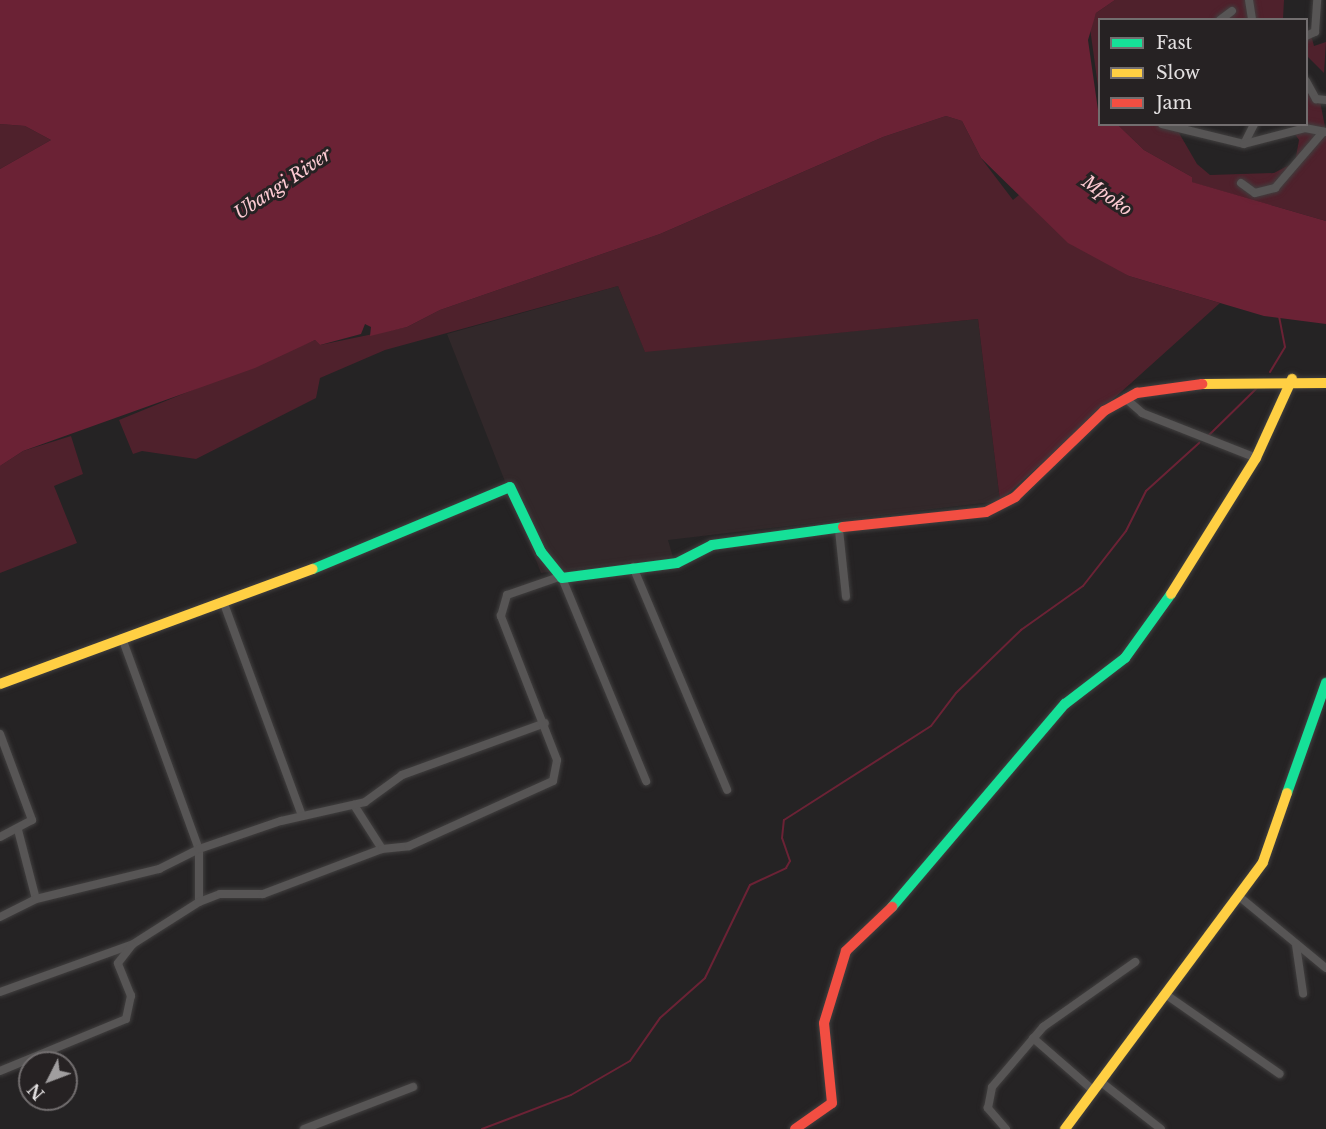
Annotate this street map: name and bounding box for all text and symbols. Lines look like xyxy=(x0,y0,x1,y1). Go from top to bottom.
legend xyxy=(1098,18,1308,126)
text: Fast xyxy=(1156,32,1192,54)
text: Slow xyxy=(1156,62,1200,84)
text: Jam xyxy=(1156,92,1192,114)
water label: Ubangi River xyxy=(230,144,336,224)
water label: Mpoko xyxy=(1078,171,1136,221)
north arrow xyxy=(18,1051,78,1111)
text: N xyxy=(24,1079,49,1104)

